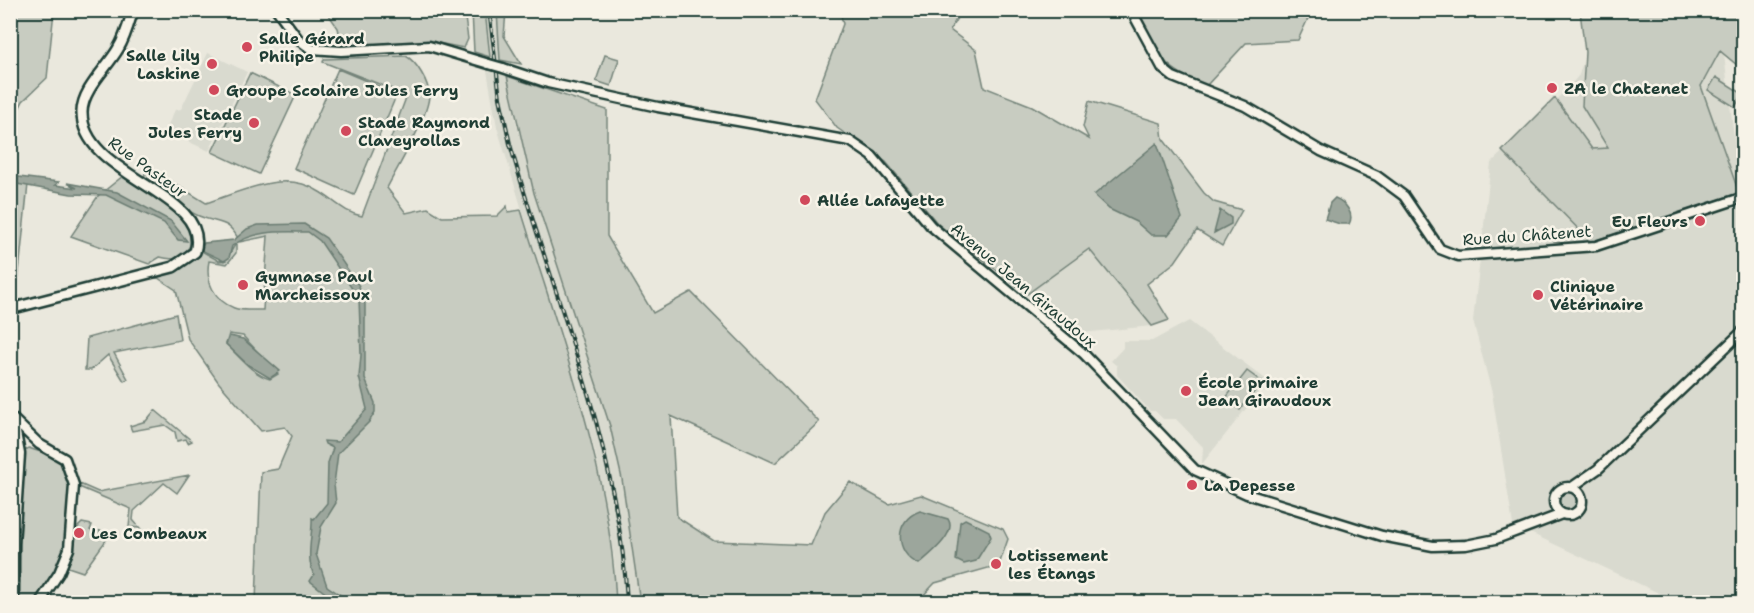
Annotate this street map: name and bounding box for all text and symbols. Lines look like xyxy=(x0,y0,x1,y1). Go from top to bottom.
place label: Salle Gérard Philipe xyxy=(259,28,365,67)
marker: Salle Gérard Philipe xyxy=(240,40,254,54)
place label: Salle Lily Laskine xyxy=(126,45,200,84)
marker: Salle Lily Laskine xyxy=(205,57,219,71)
place label: ZA le Chatenet xyxy=(1564,78,1689,99)
place label: Groupe Scolaire Jules Ferry xyxy=(226,80,459,101)
marker: ZA le Chatenet xyxy=(1545,81,1559,95)
marker: Groupe Scolaire Jules Ferry xyxy=(207,83,221,97)
place label: Stade Jules Ferry xyxy=(148,104,242,143)
place label: Stade Raymond Claveyrollas xyxy=(358,112,490,151)
marker: Stade Jules Ferry xyxy=(247,116,261,130)
marker: Stade Raymond Claveyrollas xyxy=(339,124,353,138)
street label: Rue Pasteur xyxy=(104,132,191,203)
place label: Allée Lafayette xyxy=(817,190,945,211)
marker: Allée Lafayette xyxy=(798,193,812,207)
place label: Eu Fleurs xyxy=(1612,211,1688,232)
marker: Eu Fleurs xyxy=(1693,214,1707,228)
street label: Avenue Jean Giraudoux xyxy=(946,218,1101,353)
street label: Rue du Châtenet xyxy=(1462,221,1592,250)
place label: Gymnase Paul Marcheissoux xyxy=(255,266,373,305)
place label: Clinique Vétérinaire xyxy=(1550,276,1644,315)
marker: Gymnase Paul Marcheissoux xyxy=(236,278,250,292)
marker: Clinique Vétérinaire xyxy=(1531,288,1545,302)
place label: École primaire Jean Giraudoux xyxy=(1198,372,1331,411)
marker: École primaire Jean Giraudoux xyxy=(1179,384,1193,398)
place label: La Depesse xyxy=(1204,475,1296,496)
marker: La Depesse xyxy=(1185,478,1199,492)
place label: Les Combeaux xyxy=(91,523,207,544)
marker: Les Combeaux xyxy=(72,526,86,540)
place label: Lotissement les Étangs xyxy=(1008,545,1108,584)
marker: Lotissement les Étangs xyxy=(989,557,1003,571)

